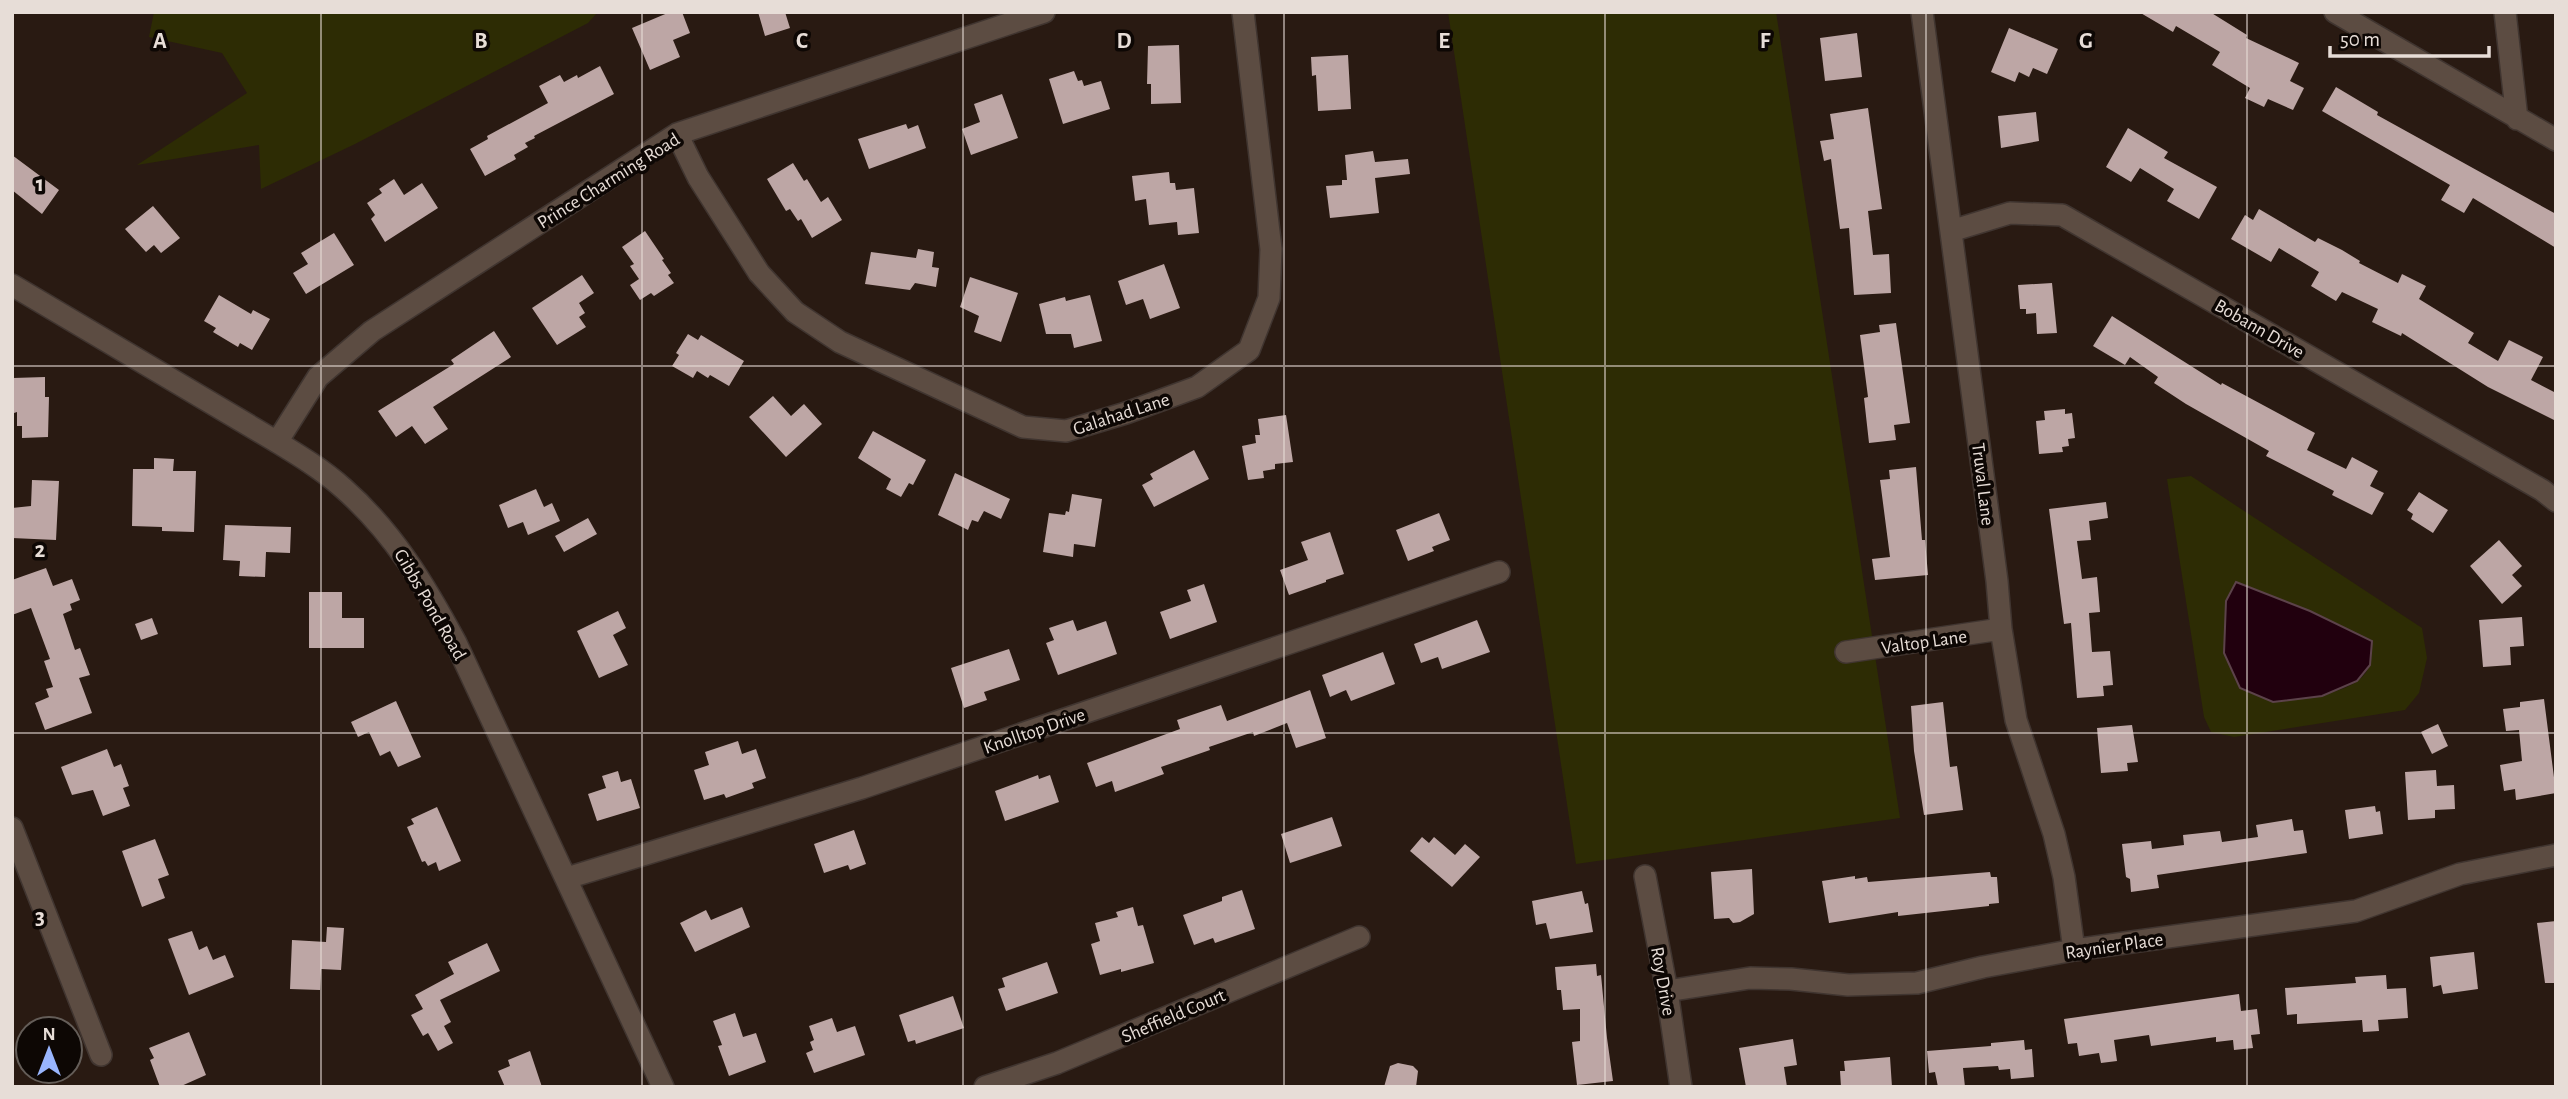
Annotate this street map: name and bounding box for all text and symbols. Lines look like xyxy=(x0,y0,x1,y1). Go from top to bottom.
scale bar xyxy=(2330,14,2489,58)
text: 50 m xyxy=(2340,29,2380,50)
text: A xyxy=(153,30,167,53)
text: B xyxy=(474,30,488,53)
text: C xyxy=(796,30,808,53)
text: D xyxy=(1116,30,1132,53)
text: E xyxy=(1438,30,1450,53)
text: F xyxy=(1760,30,1771,53)
text: G xyxy=(2079,30,2093,53)
street label: Prince Charming Road xyxy=(534,130,683,233)
text: 1 xyxy=(36,173,44,196)
street label: Bobann Drive xyxy=(2211,296,2307,362)
street label: Galahad Lane xyxy=(1071,390,1172,439)
street label: Truval Lane xyxy=(1968,442,1997,527)
text: 2 xyxy=(35,539,46,562)
street label: Gibbs Pond Road xyxy=(390,546,469,664)
street label: Valtop Lane xyxy=(1880,627,1968,658)
street label: Knolltop Drive xyxy=(981,705,1088,758)
text: 3 xyxy=(35,906,45,929)
street label: Raynier Place xyxy=(2064,930,2164,963)
street label: Roy Drive xyxy=(1647,945,1678,1017)
street label: Sheffield Court xyxy=(1119,986,1228,1047)
north arrow xyxy=(14,1015,84,1085)
text: N xyxy=(42,1025,56,1044)

